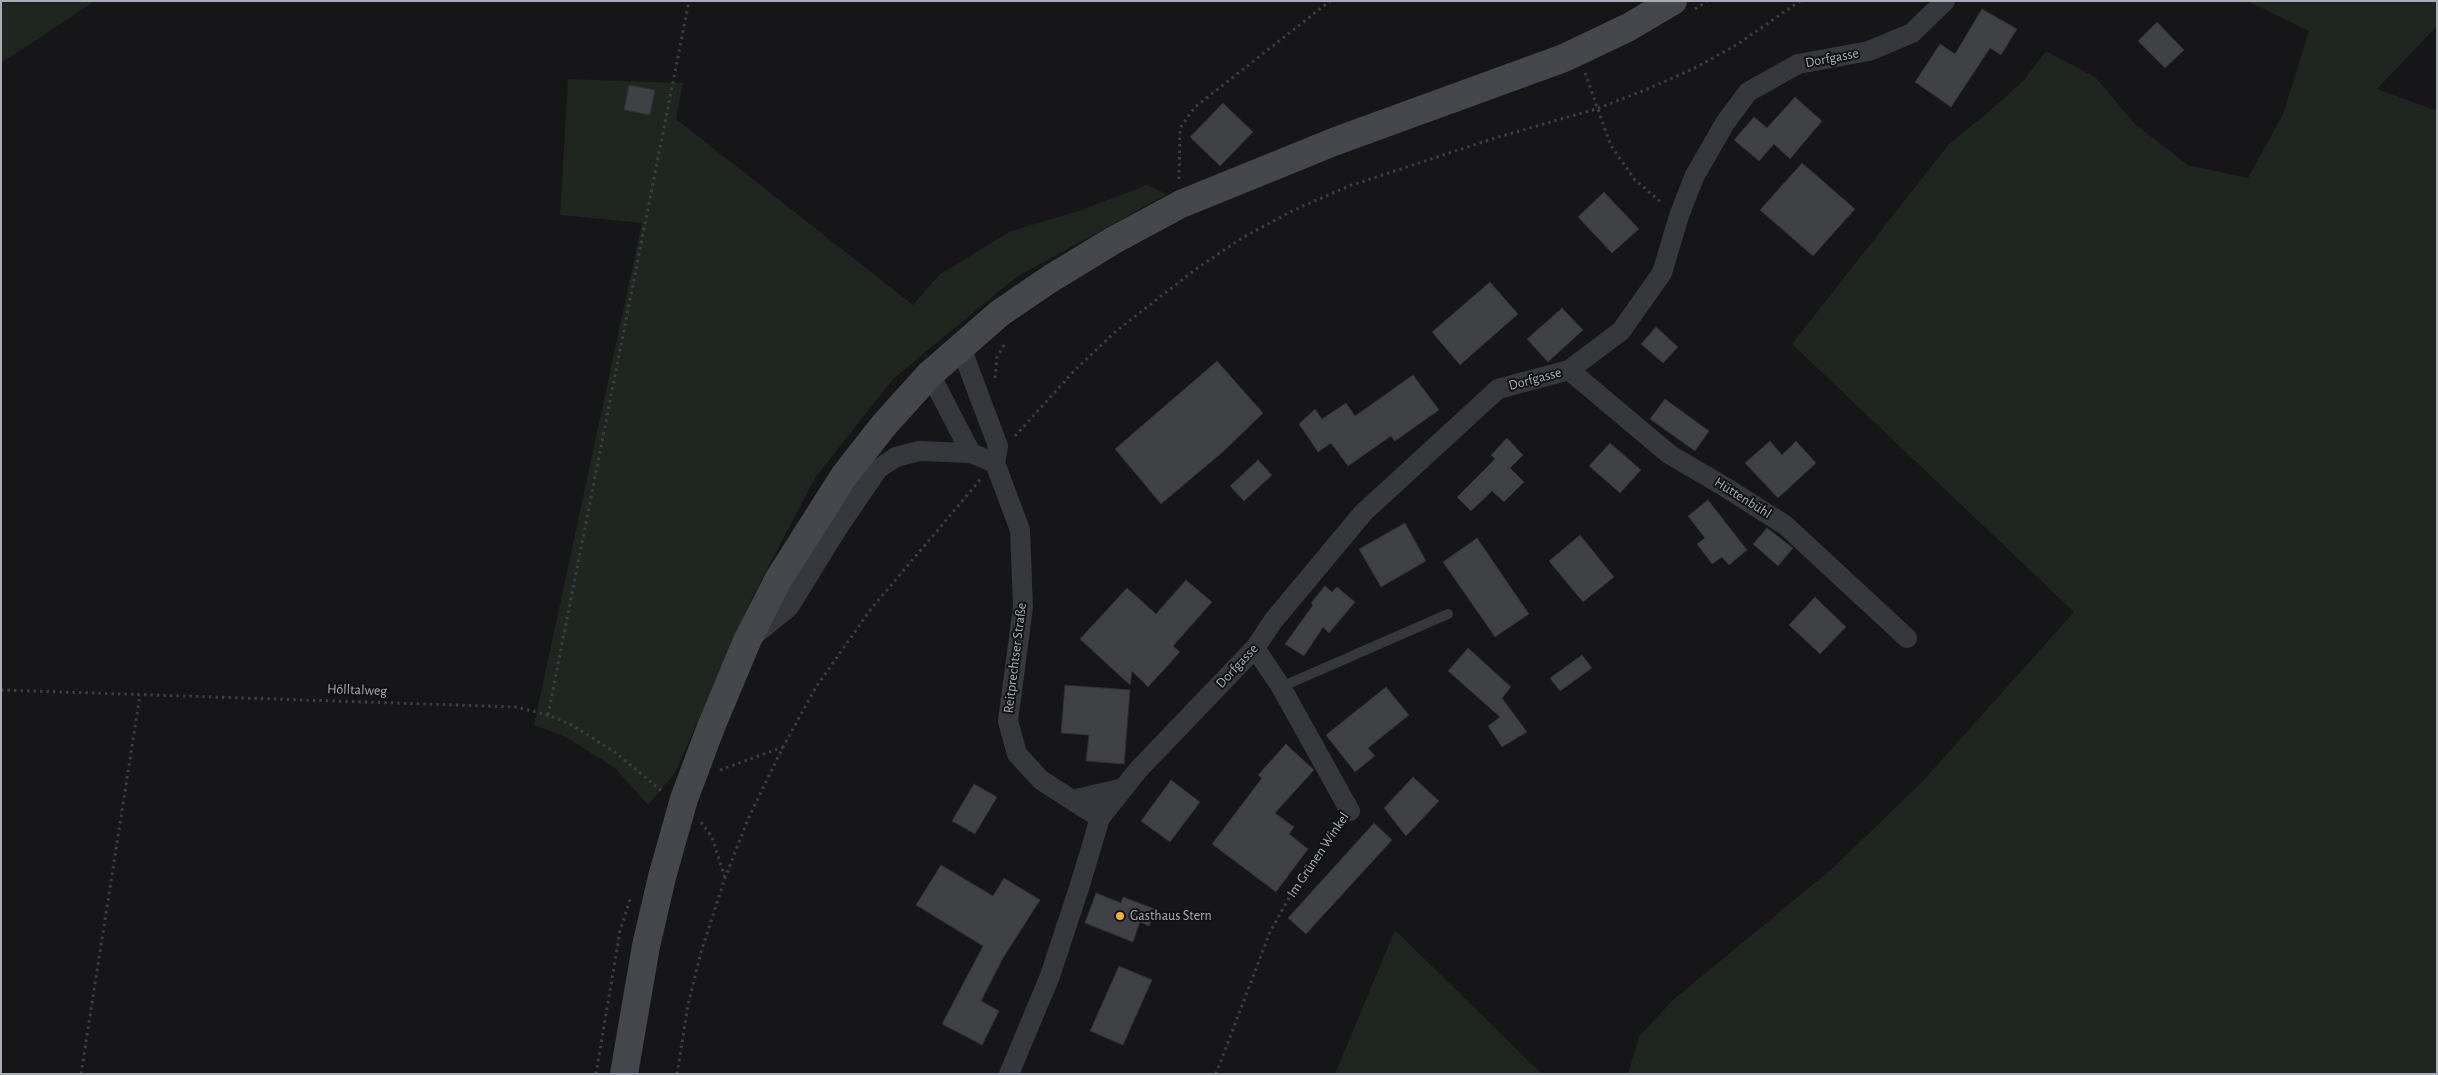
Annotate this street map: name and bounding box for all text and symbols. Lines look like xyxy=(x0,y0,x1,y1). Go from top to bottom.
street label: Dorfgasse xyxy=(1804,45,1860,71)
street label: Dorfgasse xyxy=(1507,364,1563,394)
street label: Hüttenbühl xyxy=(1711,474,1775,522)
street label: Reitprechtser Straße xyxy=(1000,602,1030,714)
street label: Dorfgasse xyxy=(1212,640,1262,692)
street label: Hölltalweg xyxy=(327,681,387,699)
street label: Im Grünen Winkel xyxy=(1283,809,1353,901)
place label: Gasthaus Stern xyxy=(1130,908,1212,924)
marker: Gasthaus Stern xyxy=(1114,910,1126,922)

